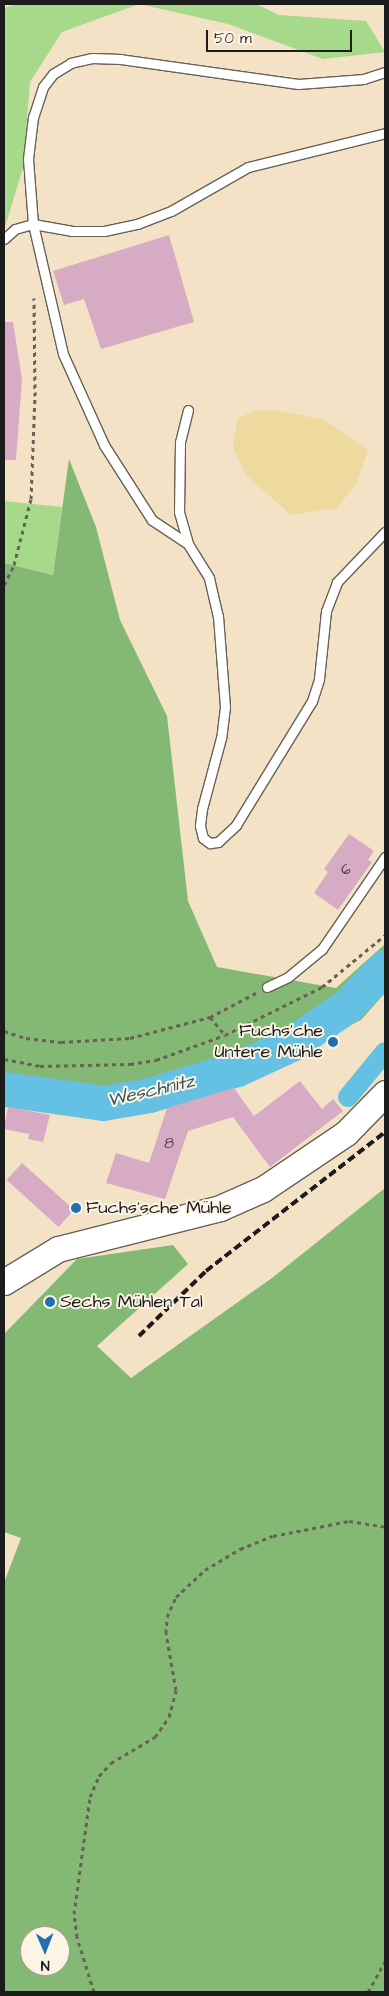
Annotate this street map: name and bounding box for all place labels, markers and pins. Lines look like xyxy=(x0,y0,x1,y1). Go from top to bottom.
place label: Fuchs'che Untere Mühle xyxy=(214,1021,323,1064)
marker: Fuchs'che Untere Mühle xyxy=(327,1036,339,1048)
place label: Fuchs'sche Mühle xyxy=(86,1197,232,1219)
marker: Fuchs'sche Mühle xyxy=(70,1202,82,1214)
place label: Sechs Mühlen Tal xyxy=(60,1291,203,1313)
marker: Sechs Mühlen Tal xyxy=(44,1296,56,1308)

